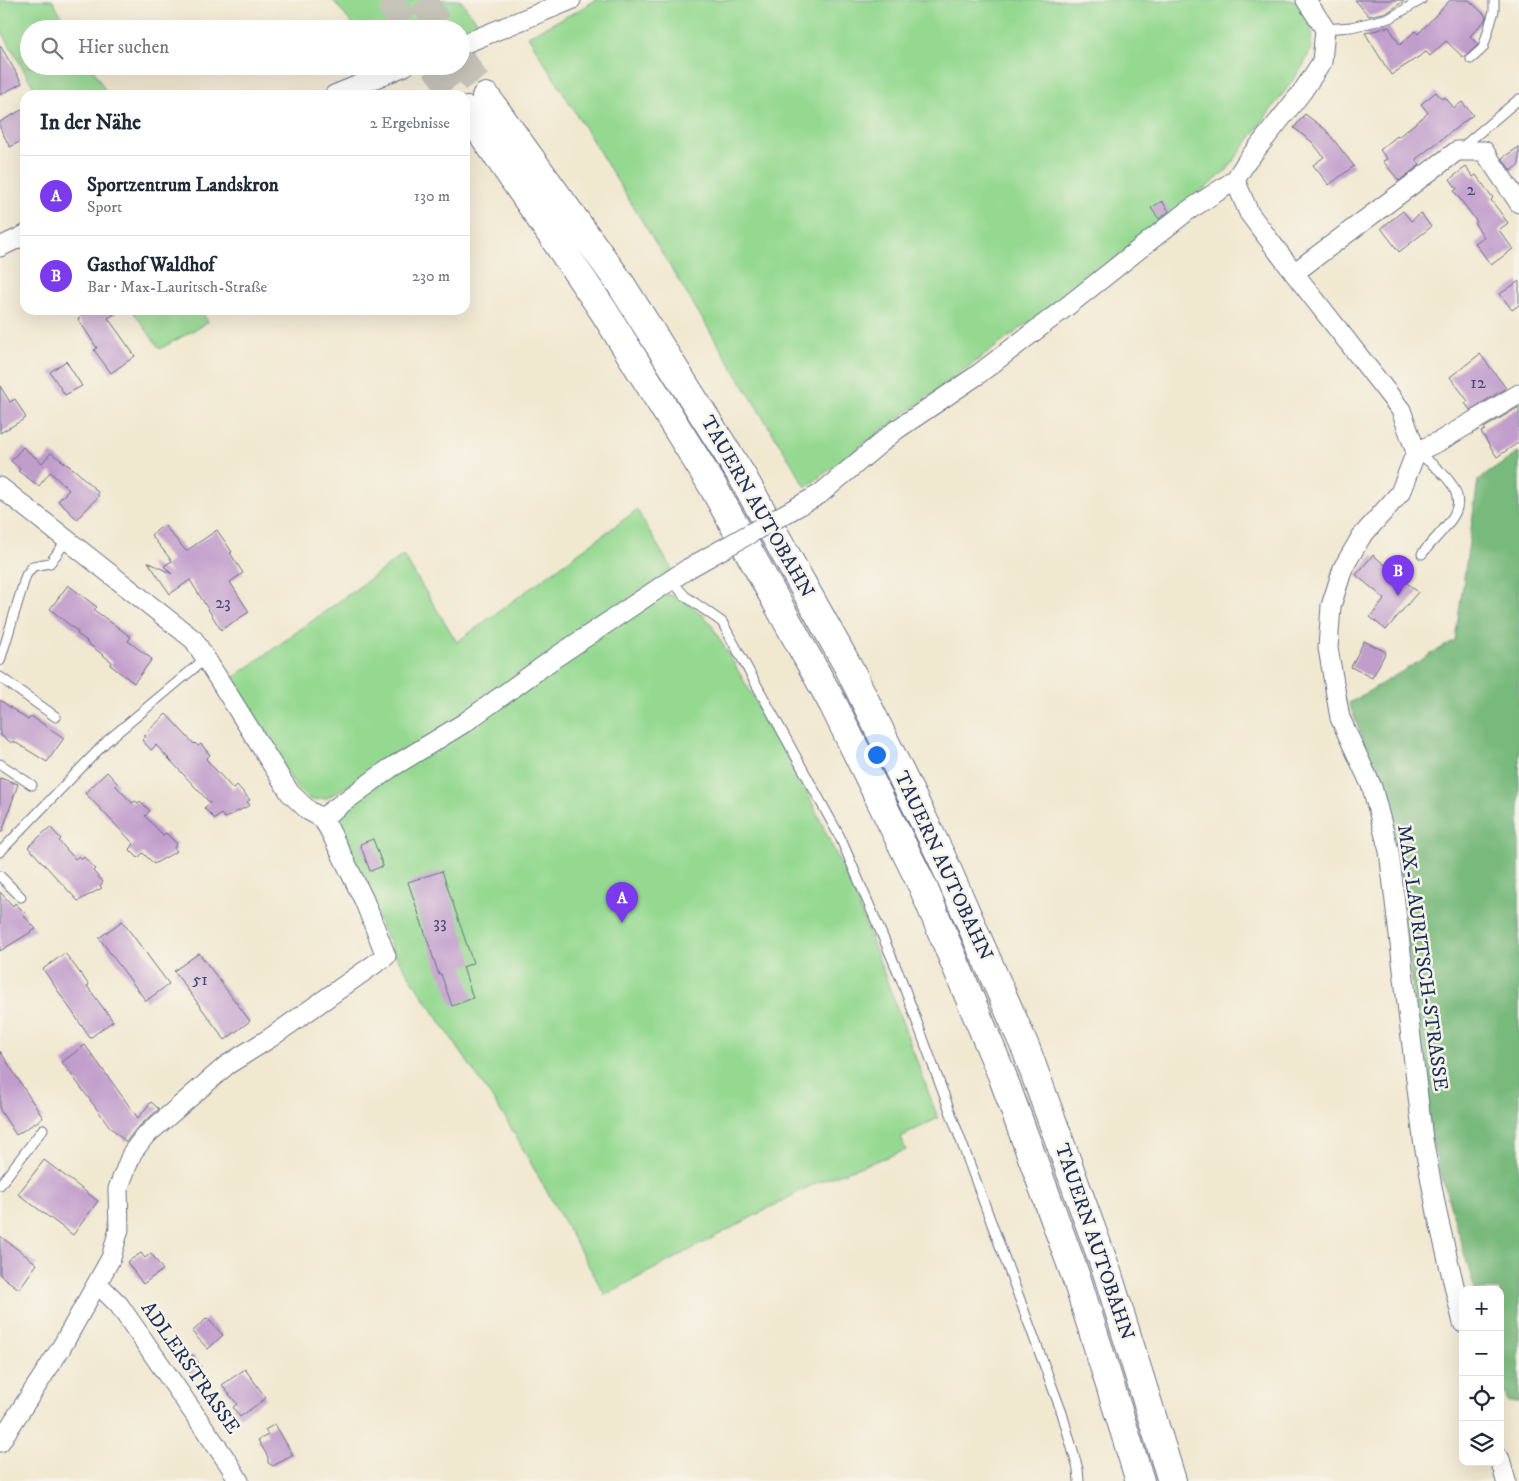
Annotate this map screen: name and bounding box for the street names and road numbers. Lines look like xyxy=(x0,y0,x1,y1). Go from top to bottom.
street label: TAUERN AUTOBAHN xyxy=(695,411,819,603)
street label: TAUERN AUTOBAHN xyxy=(888,767,998,965)
street label: MAX-LAURITSCH-STRASSE xyxy=(1391,823,1453,1093)
street label: TAUERN AUTOBAHN xyxy=(1049,1140,1139,1344)
street label: ADLERSTRASSE xyxy=(135,1297,245,1439)

